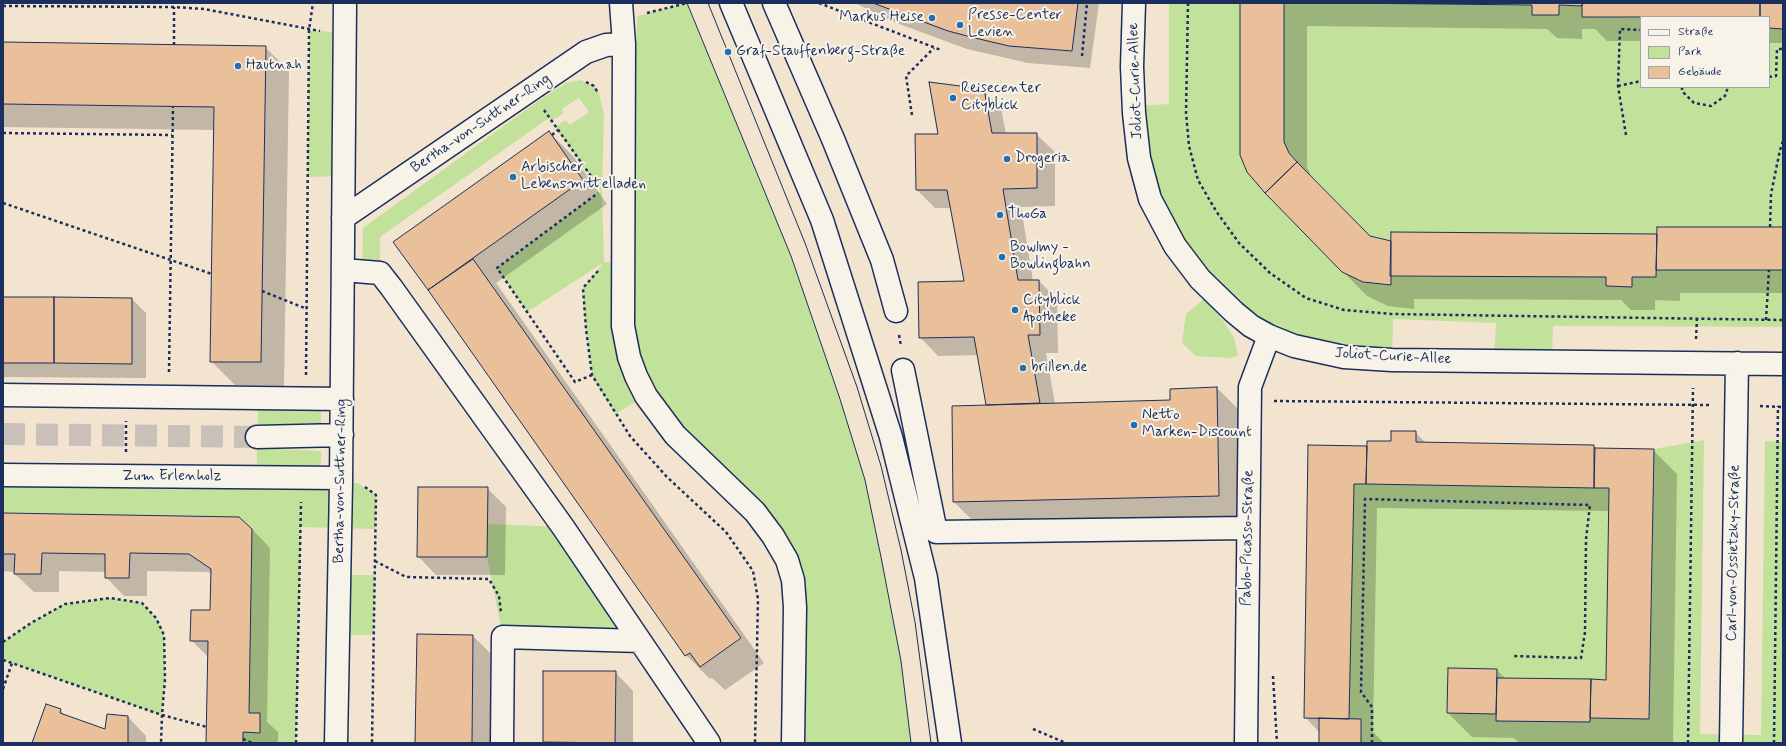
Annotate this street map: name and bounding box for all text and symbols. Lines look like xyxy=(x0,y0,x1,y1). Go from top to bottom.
place label: Presse-Center Levien xyxy=(968,7,1062,42)
place label: Markus Heise xyxy=(839,9,924,27)
marker: Markus Heise xyxy=(927,13,937,23)
legend xyxy=(1640,16,1770,88)
marker: Presse-Center Levien xyxy=(955,20,965,30)
street label: Joliot-Curie-Allee xyxy=(1125,22,1147,140)
text: Straße xyxy=(1678,24,1713,40)
place label: Graf-Stauffenberg-Straße xyxy=(736,43,905,61)
text: Park xyxy=(1678,44,1702,60)
marker: Graf-Stauffenberg-Straße xyxy=(723,47,733,57)
place label: Hautnah xyxy=(246,57,302,75)
marker: Hautnah xyxy=(233,61,243,71)
text: Gebäude xyxy=(1678,64,1721,80)
street label: Bertha-von-Suttner-Ring xyxy=(408,70,554,178)
place label: Reisecenter Cityblick xyxy=(961,80,1041,115)
marker: Reisecenter Cityblick xyxy=(948,93,958,103)
place label: Drogeria xyxy=(1015,150,1070,168)
marker: Drogeria xyxy=(1002,154,1012,164)
place label: Arbischer Lebensmittelladen xyxy=(521,159,646,194)
marker: Arbischer Lebensmittelladen xyxy=(508,172,518,182)
place label: ThoGa xyxy=(1008,206,1047,224)
marker: ThoGa xyxy=(995,210,1005,220)
place label: Bowlmy - Bowlingbahn xyxy=(1010,239,1091,274)
marker: Bowlmy - Bowlingbahn xyxy=(997,252,1007,262)
place label: Cityblick Apotheke xyxy=(1023,292,1080,327)
marker: Cityblick Apotheke xyxy=(1010,305,1020,315)
street label: Joliot-Curie-Allee xyxy=(1334,345,1452,369)
place label: brillen.de xyxy=(1031,359,1088,377)
marker: brillen.de xyxy=(1018,363,1028,373)
street label: Bertha-von-Suttner-Ring xyxy=(331,398,351,564)
place label: Netto Marken-Discount xyxy=(1142,407,1252,442)
marker: Netto Marken-Discount xyxy=(1129,420,1139,430)
street label: Carl-von-Ossietzky-Straße xyxy=(1723,464,1745,642)
street label: Zum Erlenholz xyxy=(122,468,222,486)
street label: Pablo-Picasso-Straße xyxy=(1238,470,1258,606)

